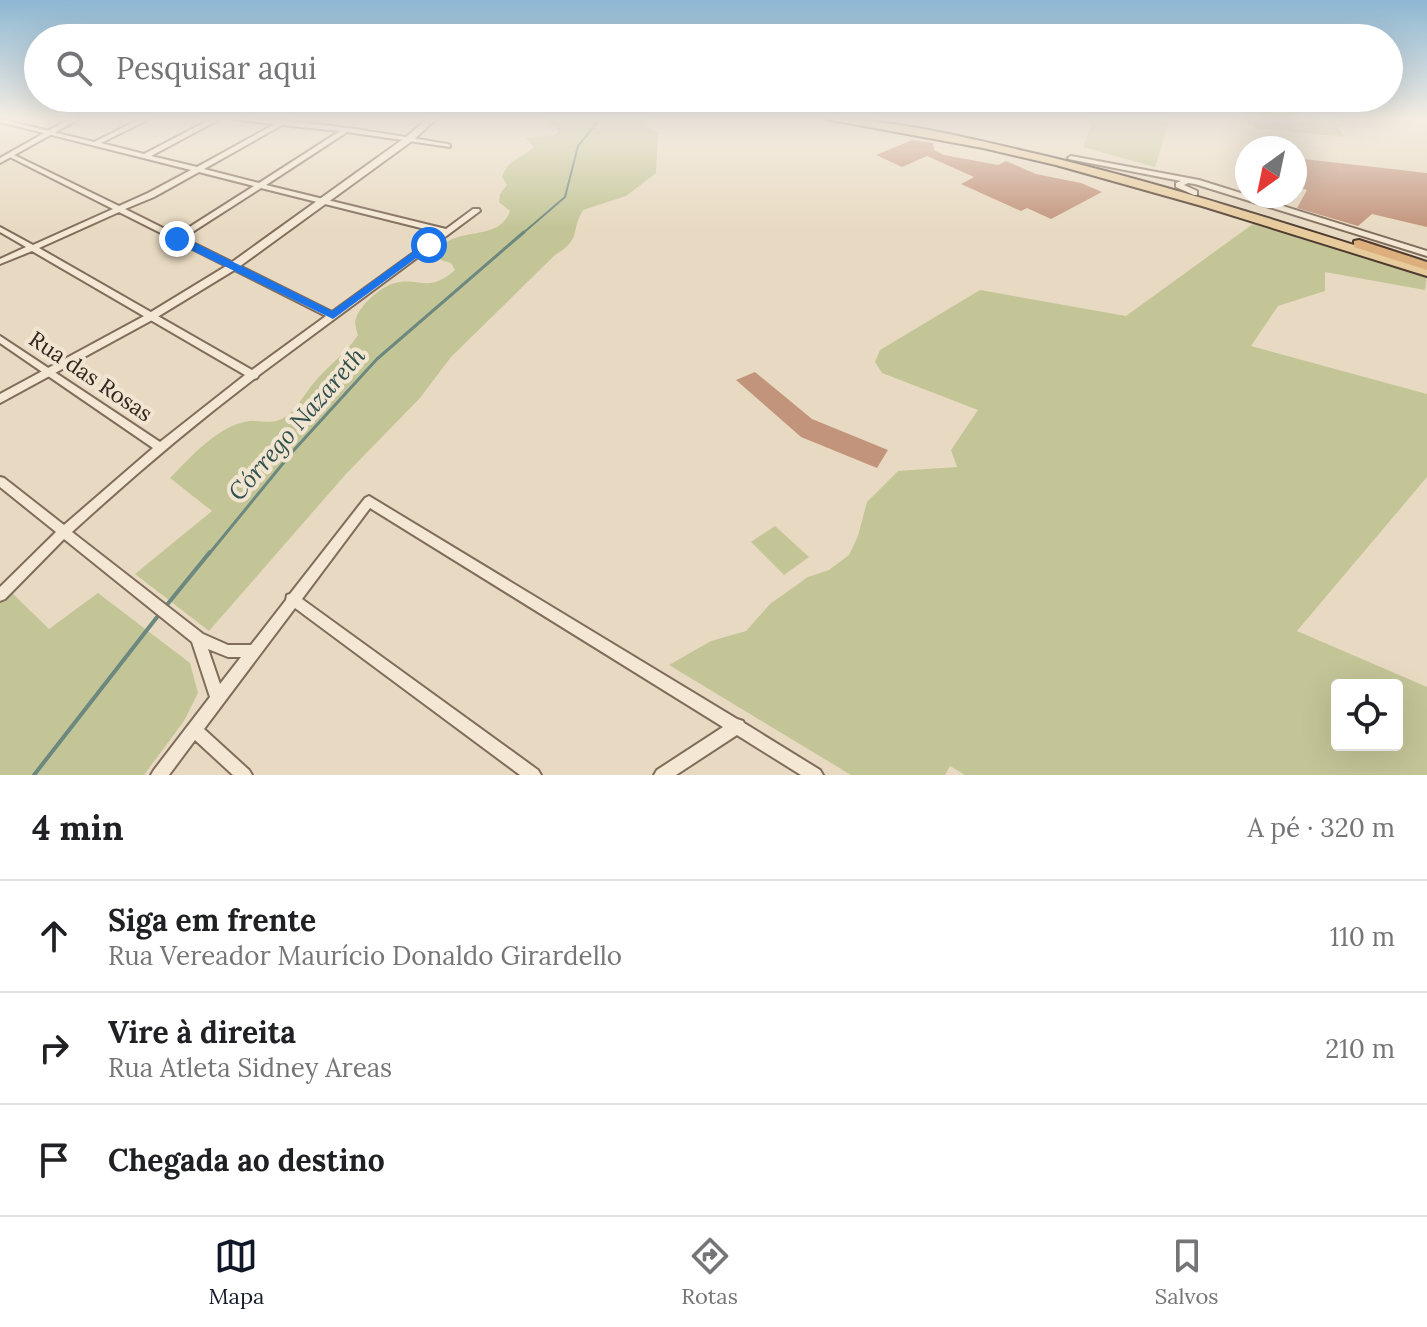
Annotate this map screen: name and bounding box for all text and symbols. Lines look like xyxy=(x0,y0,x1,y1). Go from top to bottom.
search box xyxy=(24,24,1403,112)
icon: search xyxy=(52,46,96,90)
text: Pesquisar aqui xyxy=(116,49,317,87)
north arrow xyxy=(1235,136,1307,208)
route end xyxy=(159,221,195,257)
route start xyxy=(411,227,447,263)
street label: Rua das Rosas xyxy=(24,324,158,428)
water label: Córrego Nazareth xyxy=(221,340,372,507)
map controls xyxy=(1331,679,1403,751)
button: locate xyxy=(1331,679,1403,751)
text: 4 min xyxy=(32,806,124,849)
text: A pé · 320 m xyxy=(1247,811,1395,844)
text: Siga em frente xyxy=(108,901,316,939)
icon: ahead xyxy=(32,914,76,958)
text: 110 m xyxy=(1330,920,1395,953)
text: Rua Vereador Maurício Donaldo Girardello xyxy=(108,939,622,972)
text: Vire à direita xyxy=(108,1013,296,1051)
icon: right xyxy=(32,1026,76,1070)
text: 210 m xyxy=(1325,1032,1395,1065)
text: Rua Atleta Sidney Areas xyxy=(108,1051,392,1084)
icon: arrive xyxy=(32,1138,76,1182)
text: Chegada ao destino xyxy=(108,1141,385,1179)
tab: Mapa xyxy=(208,1234,264,1310)
tab: Rotas xyxy=(681,1234,738,1310)
tab: Salvos xyxy=(1155,1234,1219,1310)

